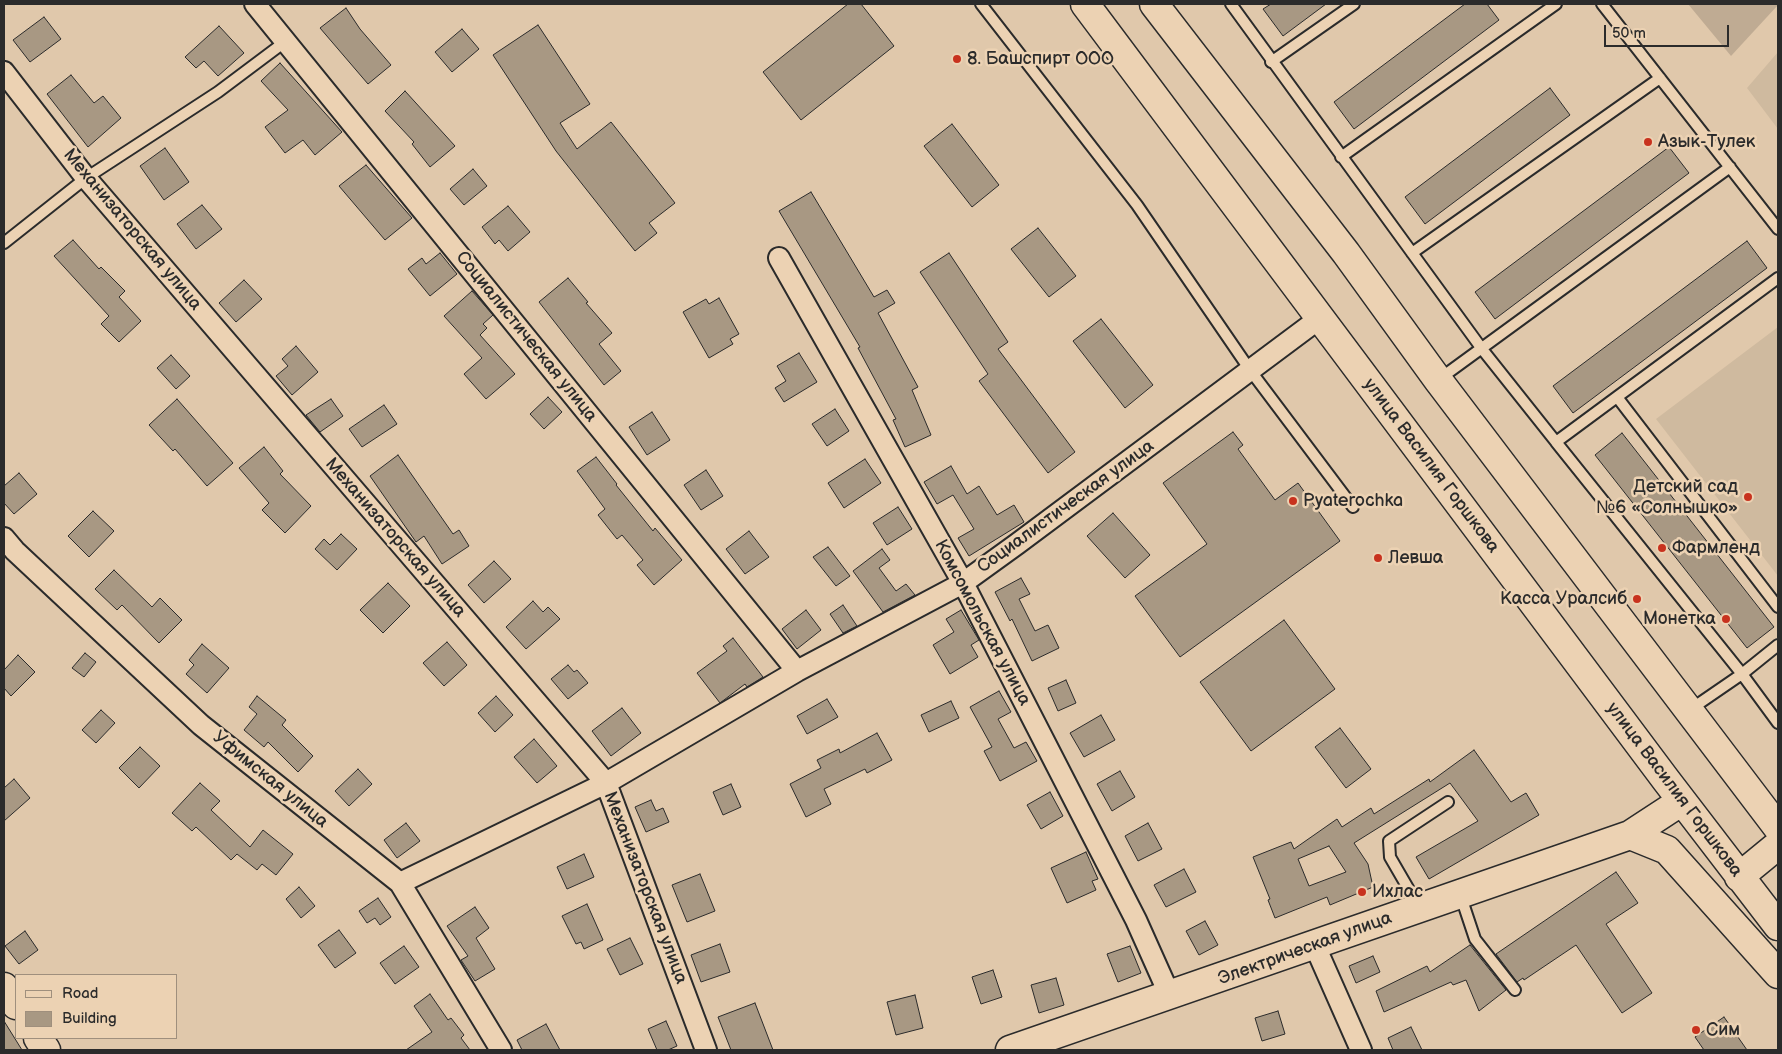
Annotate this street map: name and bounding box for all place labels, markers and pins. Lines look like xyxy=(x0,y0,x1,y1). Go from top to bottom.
place label: 8. Башспирт ООО xyxy=(967,48,1114,70)
marker: 8. Башспирт ООО xyxy=(951,53,963,65)
place label: Азык-Тулек xyxy=(1658,131,1755,153)
marker: Азык-Тулек xyxy=(1642,136,1654,148)
place label: Детский сад №6 «Солнышко» xyxy=(1596,476,1738,518)
place label: Pyaterochka xyxy=(1303,490,1403,512)
marker: Детский сад №6 «Солнышко» xyxy=(1742,491,1754,503)
marker: Pyaterochka xyxy=(1287,495,1299,507)
place label: Фармленд xyxy=(1672,537,1760,559)
marker: Фармленд xyxy=(1656,542,1668,554)
place label: Левша xyxy=(1388,547,1443,569)
marker: Левша xyxy=(1372,552,1384,564)
place label: Касса Уралсиб xyxy=(1500,588,1627,610)
marker: Касса Уралсиб xyxy=(1631,593,1643,605)
place label: Монетка xyxy=(1643,608,1716,630)
marker: Монетка xyxy=(1720,613,1732,625)
place label: Ихлас xyxy=(1372,881,1423,903)
marker: Ихлас xyxy=(1356,886,1368,898)
place label: Сим xyxy=(1706,1019,1740,1041)
marker: Сим xyxy=(1690,1024,1702,1036)

